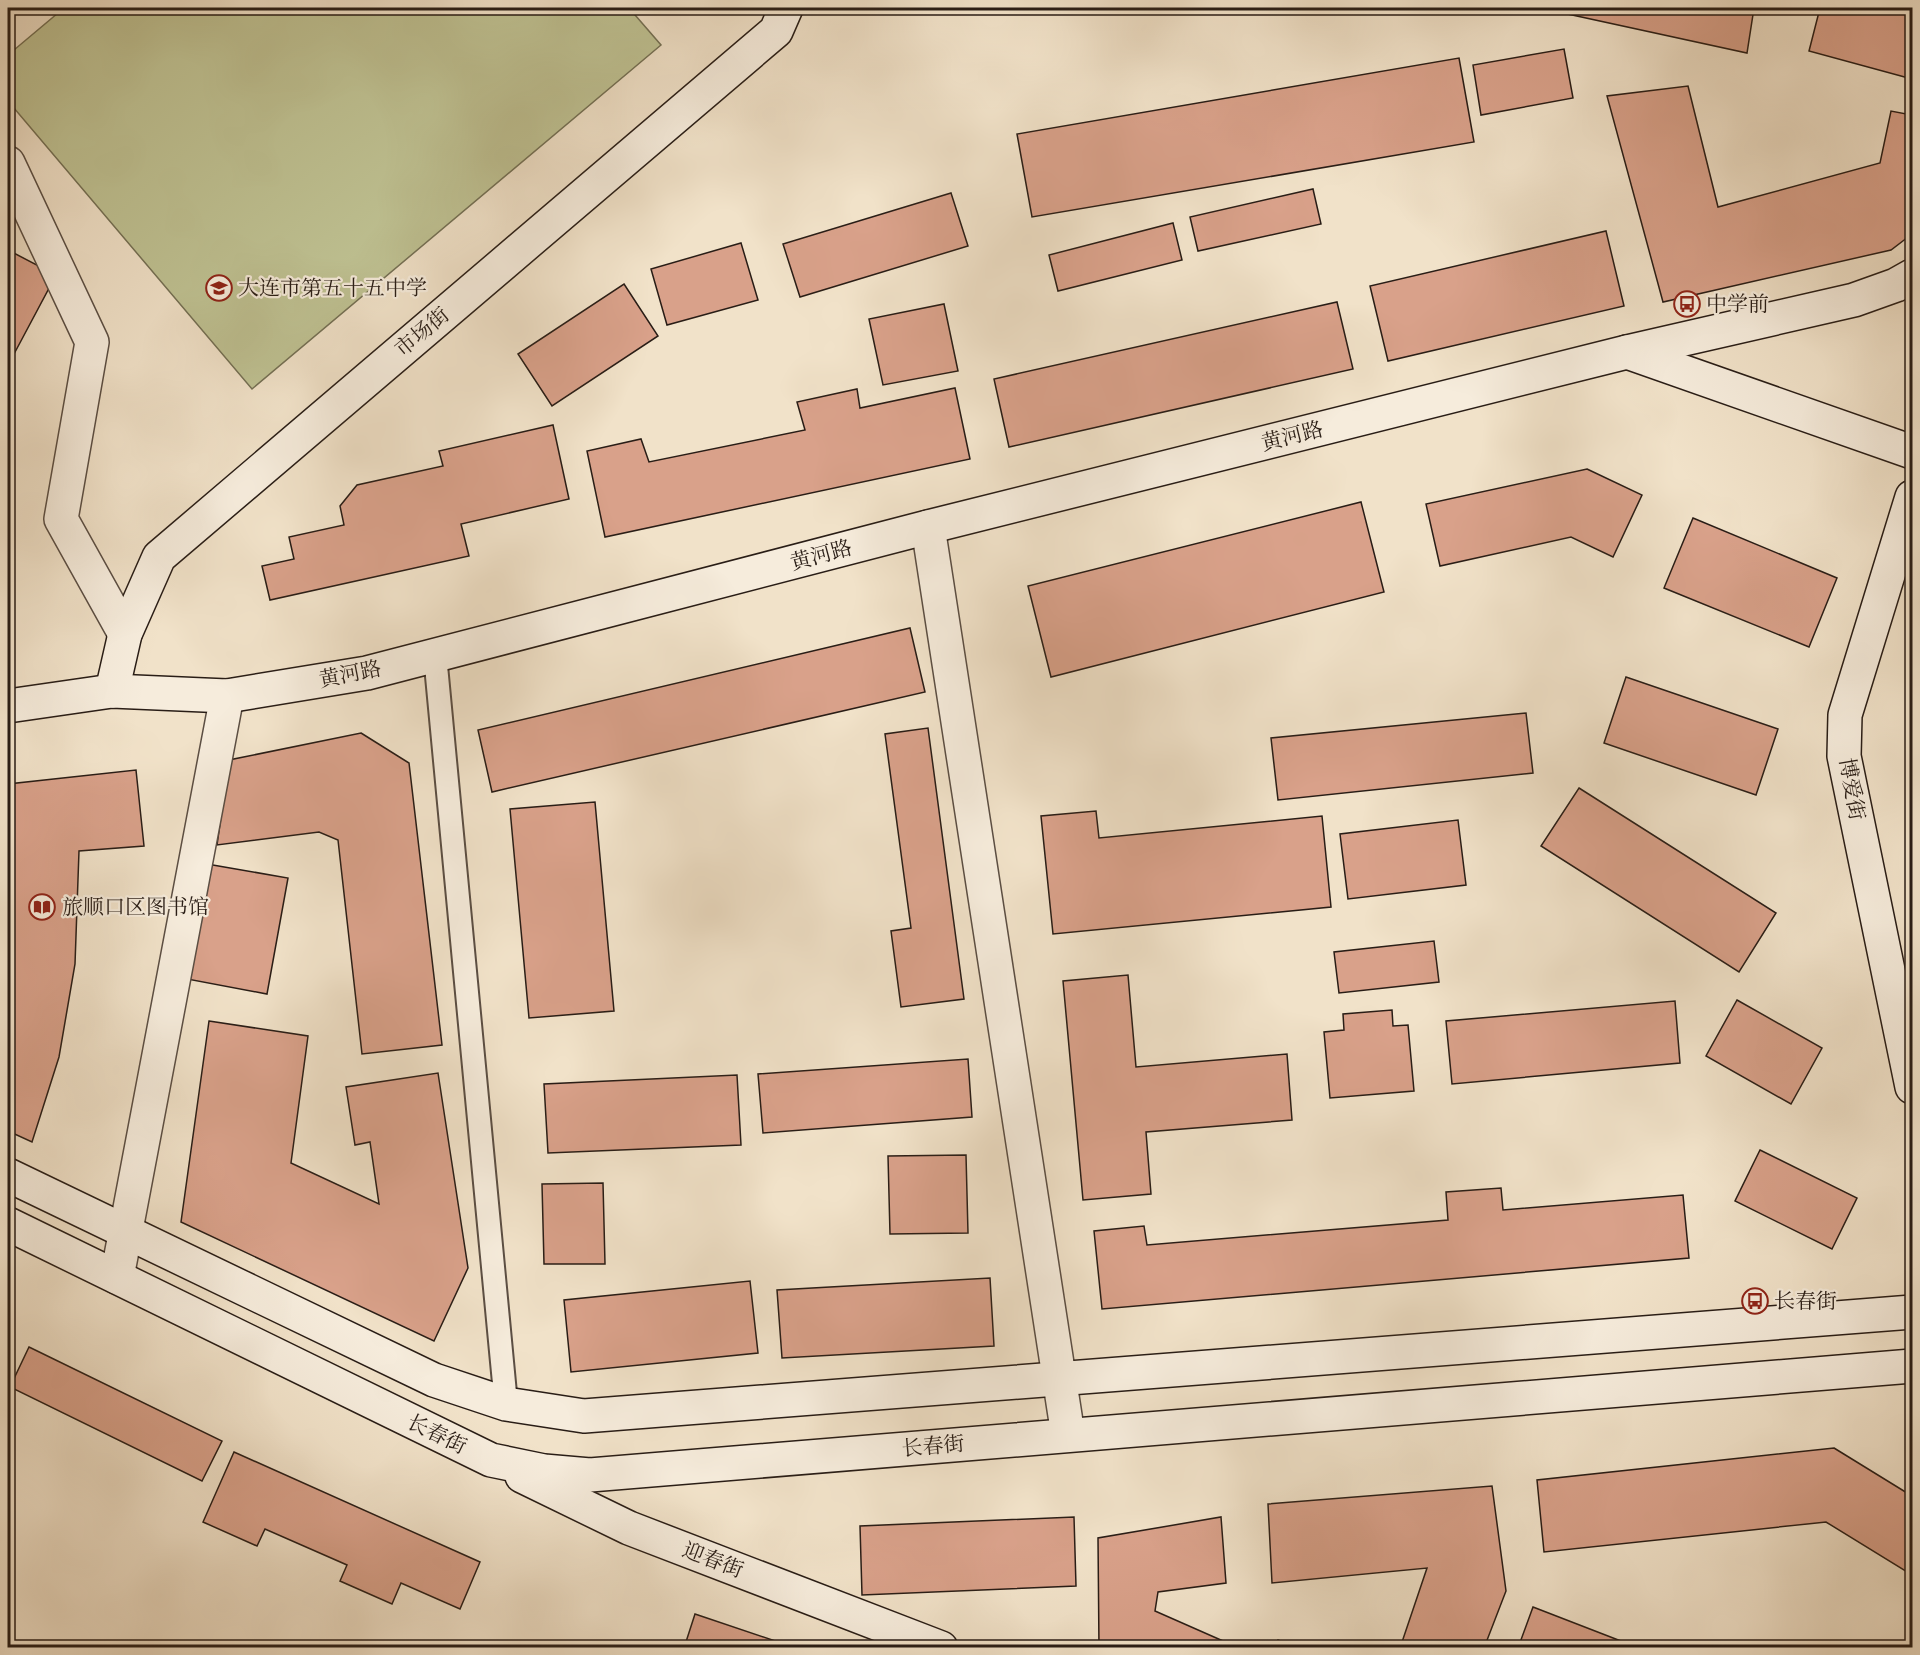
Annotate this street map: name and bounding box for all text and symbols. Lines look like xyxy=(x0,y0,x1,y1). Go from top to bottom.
school or university icon: 大连市第五十五中学 xyxy=(204,273,234,303)
place label: 大连市第五十五中学 xyxy=(238,274,427,301)
bus stop icon: 中学前 xyxy=(1672,289,1702,319)
place label: 中学前 xyxy=(1706,290,1769,317)
street label: 市场街 xyxy=(389,301,454,362)
street label: 黄河路 xyxy=(1258,415,1326,456)
street label: 黄河路 xyxy=(787,533,855,576)
street label: 黄河路 xyxy=(316,654,383,693)
street label: 博爱街 xyxy=(1834,756,1871,822)
library icon: 旅顺口区图书馆 xyxy=(27,892,57,922)
place label: 旅顺口区图书馆 xyxy=(62,893,209,920)
bus stop icon: 长春街 xyxy=(1740,1286,1770,1316)
place label: 长春街 xyxy=(1774,1287,1837,1314)
street label: 长春街 xyxy=(403,1408,471,1459)
street label: 长春街 xyxy=(900,1429,966,1462)
street label: 迎春街 xyxy=(679,1536,747,1583)

